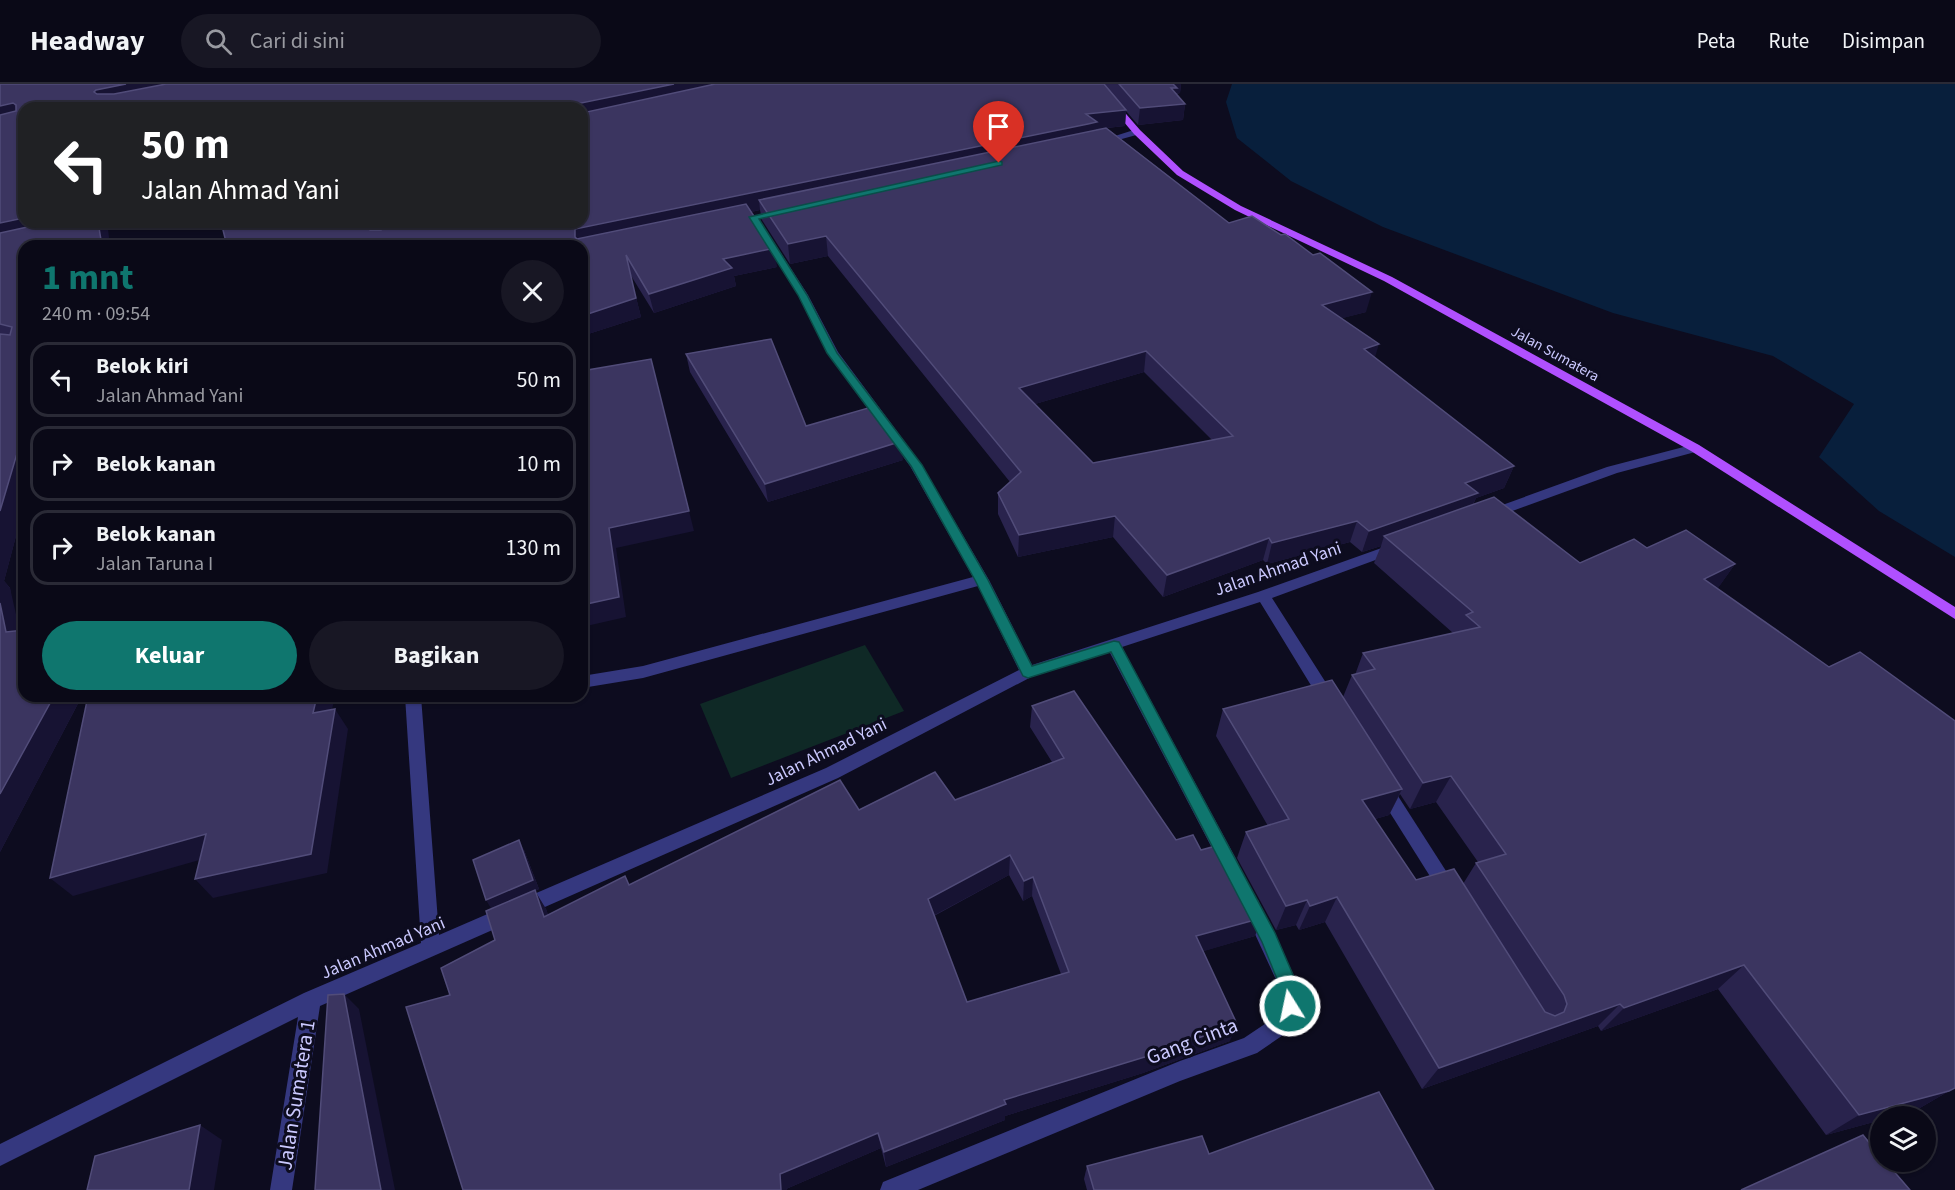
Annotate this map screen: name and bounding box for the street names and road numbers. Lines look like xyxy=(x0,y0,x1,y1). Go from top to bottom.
street label: Jalan Sumatera xyxy=(1507,321,1603,387)
street label: Jalan Ahmad Yani xyxy=(1211,536,1345,602)
street label: Jalan Ahmad Yani xyxy=(761,712,891,792)
street label: Jalan Ahmad Yani xyxy=(317,911,449,985)
street label: Gang Cinta xyxy=(1142,1010,1242,1072)
street label: Jalan Sumatera 1 xyxy=(269,1018,323,1172)

